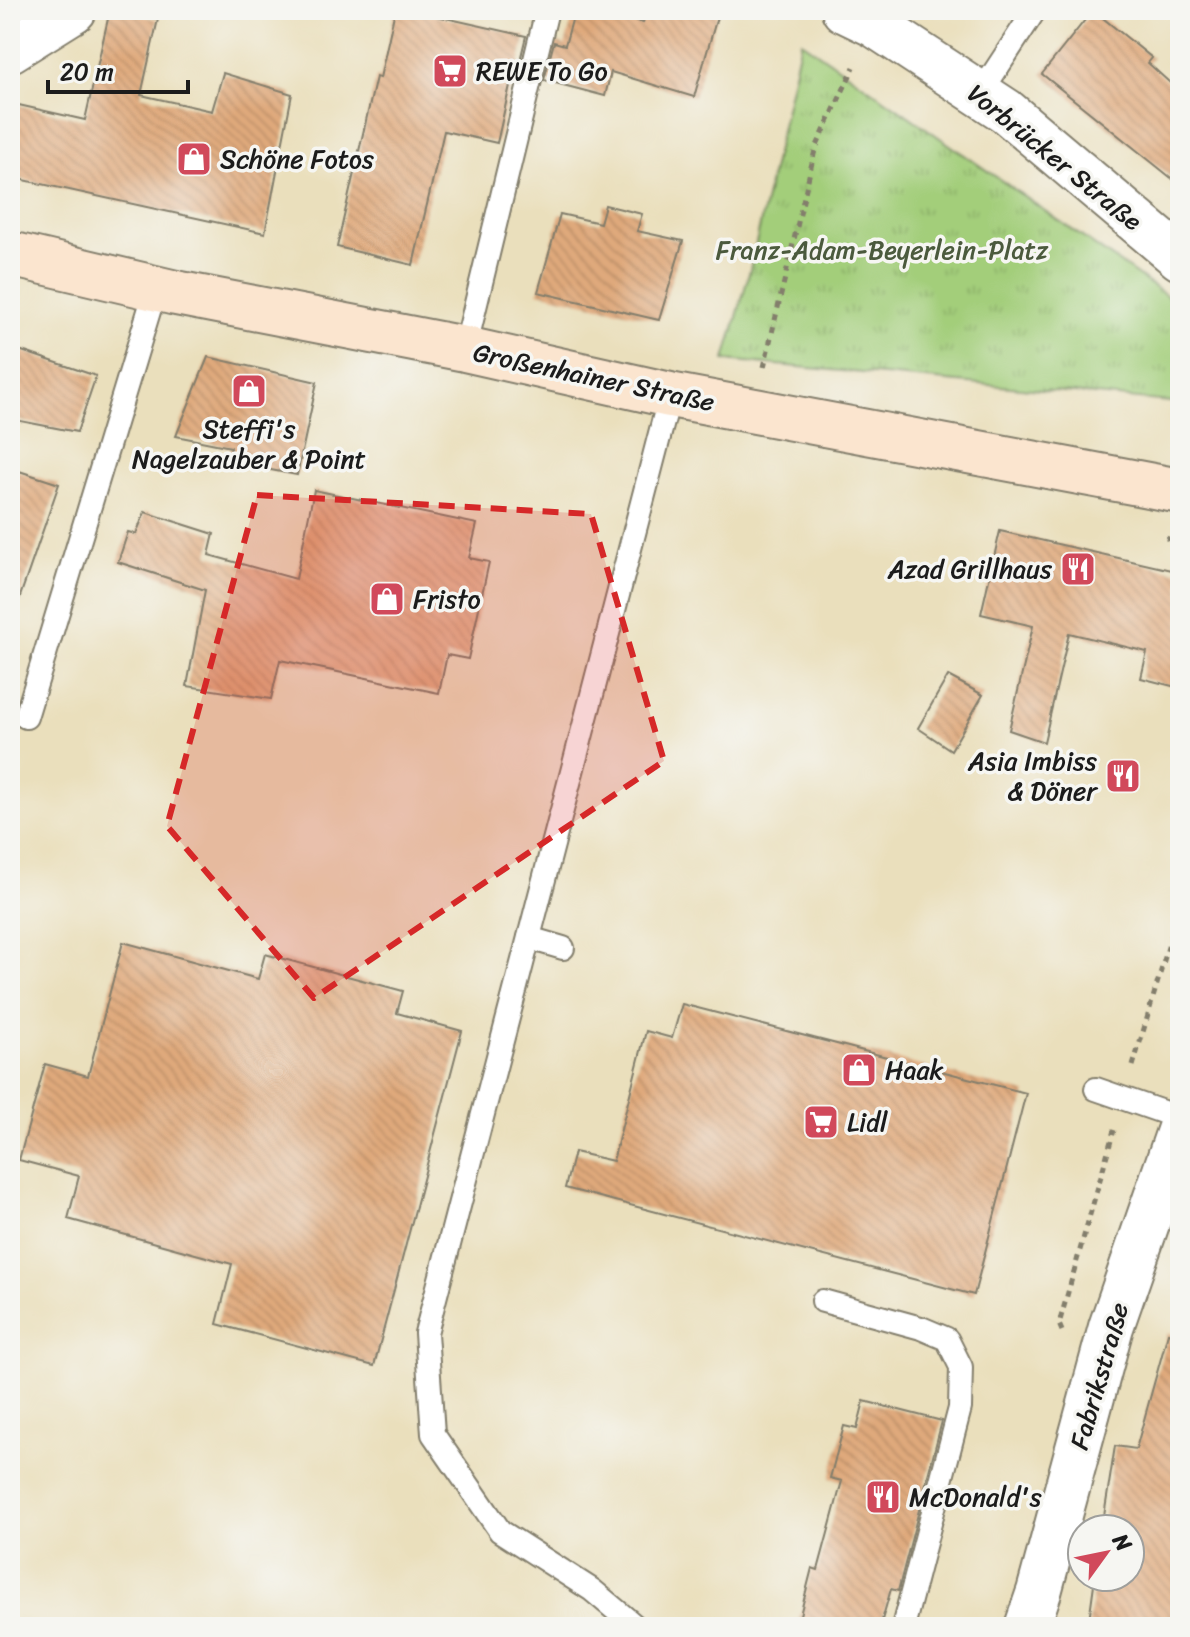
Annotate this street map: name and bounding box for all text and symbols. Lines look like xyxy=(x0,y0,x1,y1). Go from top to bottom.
scale bar xyxy=(48,44,188,94)
place label: REWE To Go xyxy=(476,48,608,94)
text: 20 m xyxy=(60,51,114,93)
supermarket icon: REWE To Go xyxy=(431,52,469,90)
street label: Vorbrücker Straße xyxy=(957,71,1153,243)
place label: Schöne Fotos xyxy=(220,136,374,182)
shop icon: Schöne Fotos xyxy=(175,140,213,178)
park label: Franz-Adam-Beyerlein-Platz xyxy=(716,227,1049,273)
street label: Großenhainer Straße xyxy=(469,329,719,425)
shop icon: Steffi's Nagelzauber & Point xyxy=(230,372,268,410)
place label: Steffi's Nagelzauber & Point xyxy=(132,406,366,482)
place label: Azad Grillhaus xyxy=(887,546,1053,592)
restaurant icon: Azad Grillhaus xyxy=(1059,550,1097,588)
place label: Fristo xyxy=(413,576,481,622)
shop icon: Fristo xyxy=(368,580,406,618)
place label: Asia Imbiss & Döner xyxy=(967,738,1098,814)
restaurant icon: Asia Imbiss & Döner xyxy=(1104,757,1142,795)
place label: Haak xyxy=(885,1047,944,1093)
shop icon: Haak xyxy=(840,1051,878,1089)
place label: Lidl xyxy=(847,1099,888,1145)
supermarket icon: Lidl xyxy=(802,1103,840,1141)
street label: Fabrikstraße xyxy=(1056,1297,1142,1455)
place label: McDonald's xyxy=(909,1474,1042,1520)
restaurant icon: McDonald's xyxy=(864,1478,902,1516)
north arrow xyxy=(1066,1513,1146,1593)
text: N xyxy=(1101,1525,1143,1560)

